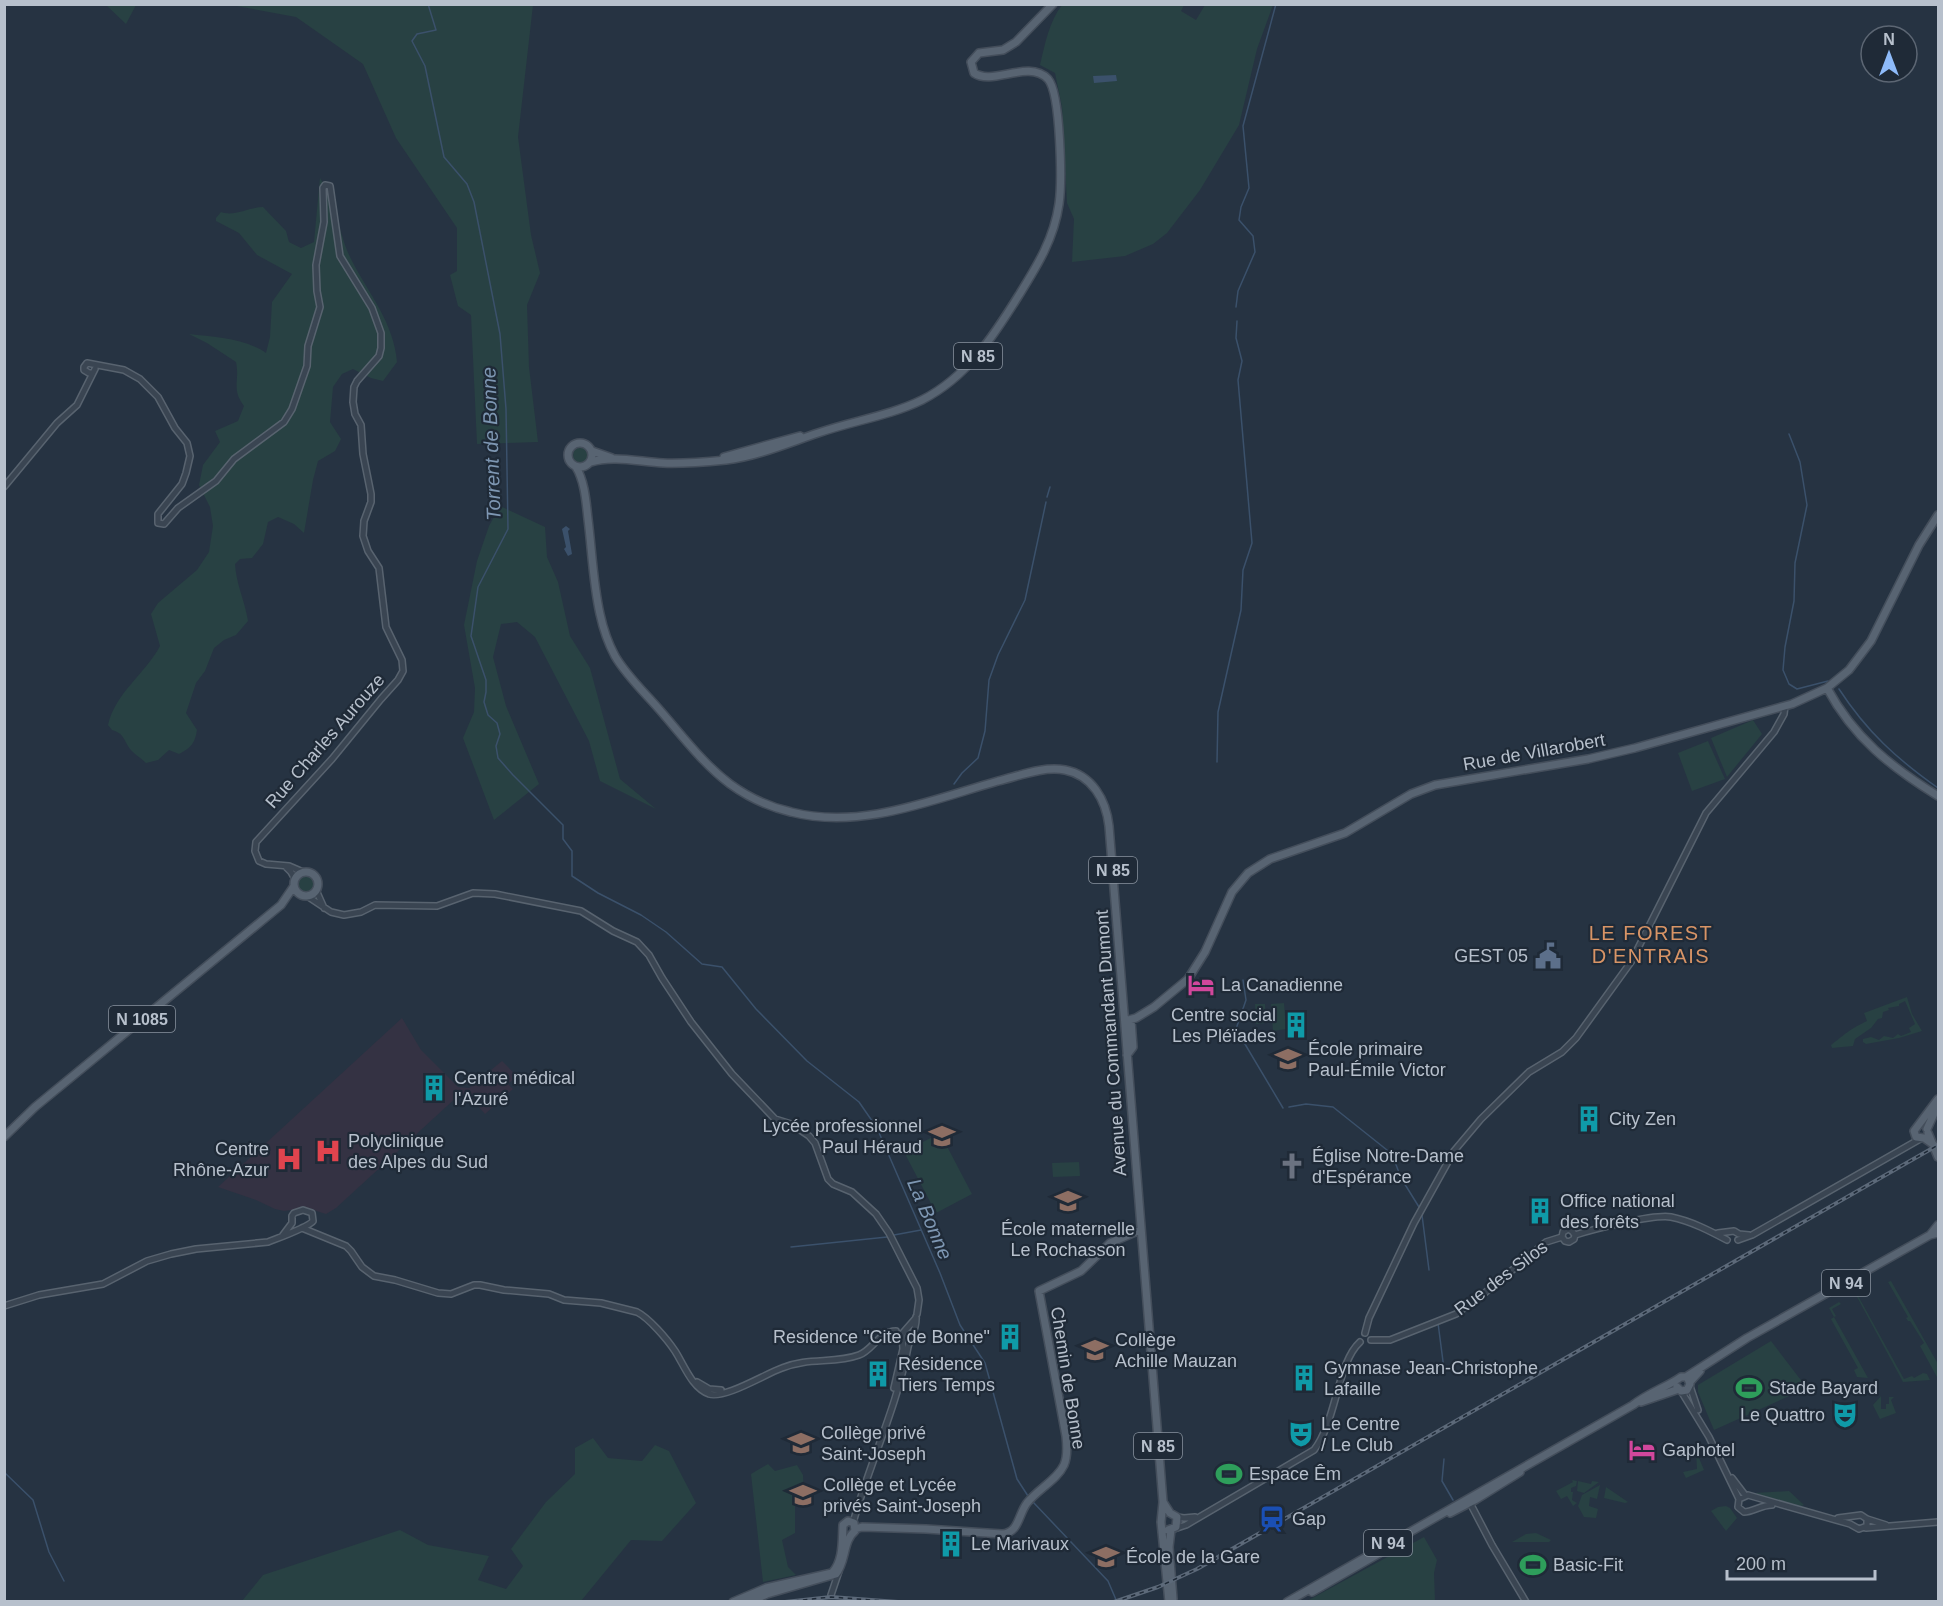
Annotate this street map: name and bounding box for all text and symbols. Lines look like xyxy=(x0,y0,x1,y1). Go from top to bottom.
north arrow xyxy=(1859,24,1919,84)
text: N xyxy=(1883,31,1895,48)
road number: N 85 xyxy=(954,343,1002,369)
water label: Torrent de Bonne xyxy=(477,367,505,521)
street label: Rue Charles Aurouze xyxy=(261,670,389,812)
street label: Rue de Villarobert xyxy=(1461,730,1607,774)
road number: N 85 xyxy=(1089,857,1137,883)
street label: Avenue du Commandant Dumont xyxy=(1092,909,1130,1177)
district label: LE FOREST D'ENTRAIS xyxy=(1589,922,1713,967)
public building icon: GEST 05 xyxy=(1533,941,1563,971)
place label: GEST 05 xyxy=(1454,946,1528,966)
hotel icon: La Canadienne xyxy=(1186,970,1216,1000)
place label: La Canadienne xyxy=(1221,975,1343,995)
place label: Centre social Les Pléïades xyxy=(1171,1005,1276,1046)
road number: N 1085 xyxy=(109,1006,175,1032)
building icon: Centre social Les Pléïades xyxy=(1281,1010,1311,1040)
place label: École primaire Paul-Émile Victor xyxy=(1308,1039,1446,1080)
school or university icon: École primaire Paul-Émile Victor xyxy=(1273,1044,1303,1074)
place label: Centre médical l'Azuré xyxy=(454,1068,575,1109)
building icon: Centre médical l'Azuré xyxy=(419,1073,449,1103)
building icon: City Zen xyxy=(1574,1104,1604,1134)
place label: City Zen xyxy=(1609,1109,1676,1129)
place label: Lycée professionnel Paul Héraud xyxy=(763,1116,922,1157)
school or university icon: Lycée professionnel Paul Héraud xyxy=(927,1121,957,1151)
place label: Polyclinique des Alpes du Sud xyxy=(348,1131,488,1172)
hospital icon: Polyclinique des Alpes du Sud xyxy=(313,1136,343,1166)
place label: Centre Rhône-Azur xyxy=(173,1139,269,1180)
hospital icon: Centre Rhône-Azur xyxy=(274,1144,304,1174)
place label: Église Notre-Dame d'Espérance xyxy=(1312,1146,1464,1187)
church icon: Église Notre-Dame d'Espérance xyxy=(1277,1151,1307,1181)
water label: La Bonne xyxy=(903,1175,957,1263)
school or university icon: École maternelle Le Rochasson xyxy=(1053,1186,1083,1216)
place label: Office national des forêts xyxy=(1560,1191,1675,1232)
building icon: Office national des forêts xyxy=(1525,1196,1555,1226)
place label: École maternelle Le Rochasson xyxy=(1001,1219,1135,1260)
street label: Rue des Silos xyxy=(1451,1237,1551,1319)
road number: N 94 xyxy=(1822,1270,1870,1296)
street label: Chemin de Bonne xyxy=(1047,1305,1089,1451)
building icon: Residence "Cite de Bonne" xyxy=(995,1322,1025,1352)
place label: Residence "Cite de Bonne" xyxy=(773,1327,990,1347)
place label: Collège Achille Mauzan xyxy=(1115,1330,1237,1371)
school or university icon: Collège Achille Mauzan xyxy=(1080,1335,1110,1365)
place label: Résidence Tiers Temps xyxy=(898,1354,995,1395)
place label: Gymnase Jean-Christophe Lafaille xyxy=(1324,1358,1538,1399)
building icon: Résidence Tiers Temps xyxy=(863,1359,893,1389)
building icon: Gymnase Jean-Christophe Lafaille xyxy=(1289,1363,1319,1393)
sports icon: Stade Bayard xyxy=(1734,1373,1764,1403)
place label: Stade Bayard xyxy=(1769,1378,1878,1398)
theatre icon: Le Quattro xyxy=(1830,1400,1860,1430)
place label: Le Quattro xyxy=(1740,1405,1825,1425)
place label: Le Centre / Le Club xyxy=(1321,1414,1400,1455)
theatre icon: Le Centre / Le Club xyxy=(1286,1419,1316,1449)
place label: Collège privé Saint-Joseph xyxy=(821,1423,926,1464)
school or university icon: Collège privé Saint-Joseph xyxy=(786,1428,816,1458)
road number: N 85 xyxy=(1134,1433,1182,1459)
hotel icon: Gaphotel xyxy=(1627,1435,1657,1465)
place label: Gaphotel xyxy=(1662,1440,1735,1460)
sports icon: Espace Êm xyxy=(1214,1459,1244,1489)
place label: Espace Êm xyxy=(1249,1464,1341,1484)
place label: Collège et Lycée privés Saint-Joseph xyxy=(823,1475,981,1516)
school or university icon: Collège et Lycée privés Saint-Joseph xyxy=(788,1480,818,1510)
station icon: Gap xyxy=(1257,1504,1287,1534)
place label: Gap xyxy=(1292,1509,1326,1529)
building icon: Le Marivaux xyxy=(936,1529,966,1559)
road number: N 94 xyxy=(1364,1530,1412,1556)
place label: Le Marivaux xyxy=(971,1534,1069,1554)
school or university icon: École de la Gare xyxy=(1091,1542,1121,1572)
scale bar xyxy=(1727,1543,1876,1581)
place label: École de la Gare xyxy=(1126,1547,1260,1567)
sports icon: Basic-Fit xyxy=(1518,1550,1548,1580)
text: 200 m xyxy=(1736,1554,1786,1574)
place label: Basic-Fit xyxy=(1553,1555,1623,1575)

